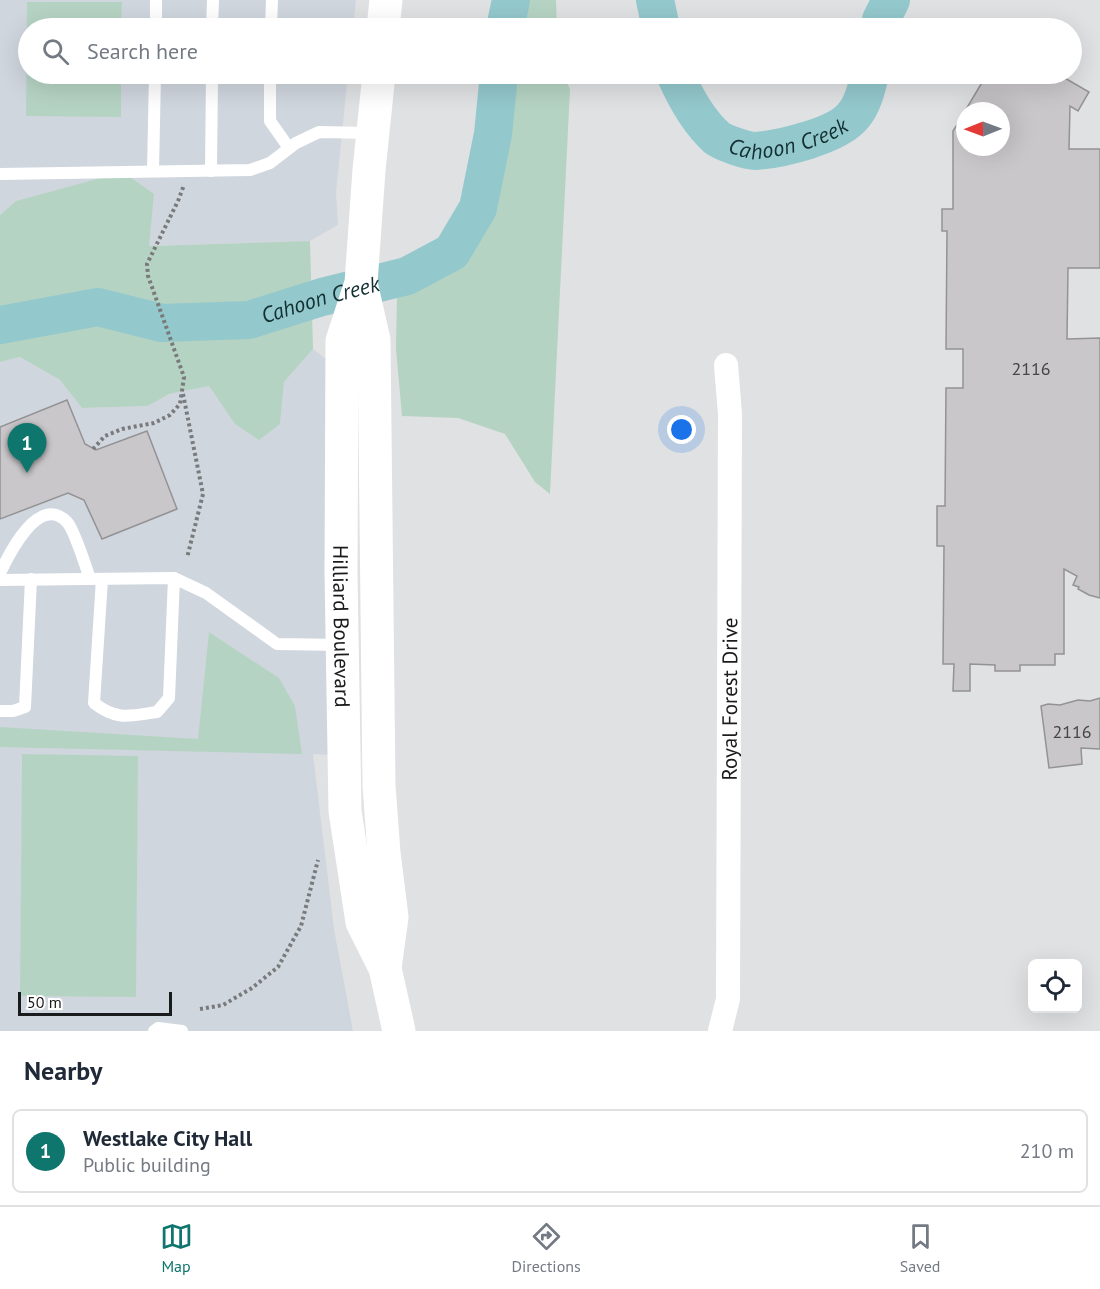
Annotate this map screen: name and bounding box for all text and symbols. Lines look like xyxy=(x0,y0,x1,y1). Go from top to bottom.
search box xyxy=(18,18,1082,84)
icon: search xyxy=(39,35,72,68)
text: Search here xyxy=(87,37,198,65)
north arrow xyxy=(956,102,1010,156)
water label: Cahoon Creek xyxy=(725,111,854,165)
water label: Cahoon Creek xyxy=(258,269,383,329)
house number: 2116 xyxy=(1011,357,1051,380)
your location xyxy=(667,415,696,444)
pin: 1 xyxy=(8,424,46,473)
street label: Hilliard Boulevard xyxy=(327,545,357,708)
street label: Royal Forest Drive xyxy=(715,617,743,781)
house number: 2116 xyxy=(1052,720,1092,743)
map controls xyxy=(1028,959,1082,1013)
button: locate xyxy=(1028,959,1082,1013)
scale bar xyxy=(18,989,172,1016)
text: 50 m xyxy=(27,992,62,1012)
text: Nearby xyxy=(24,1054,102,1087)
text: Westlake City Hall xyxy=(83,1124,252,1152)
text: 1 xyxy=(40,1138,51,1164)
text: 210 m xyxy=(1020,1138,1074,1164)
text: Public building xyxy=(83,1152,211,1178)
tab: Map xyxy=(160,1220,193,1276)
tab: Directions xyxy=(512,1220,581,1276)
tab: Saved xyxy=(900,1220,940,1276)

